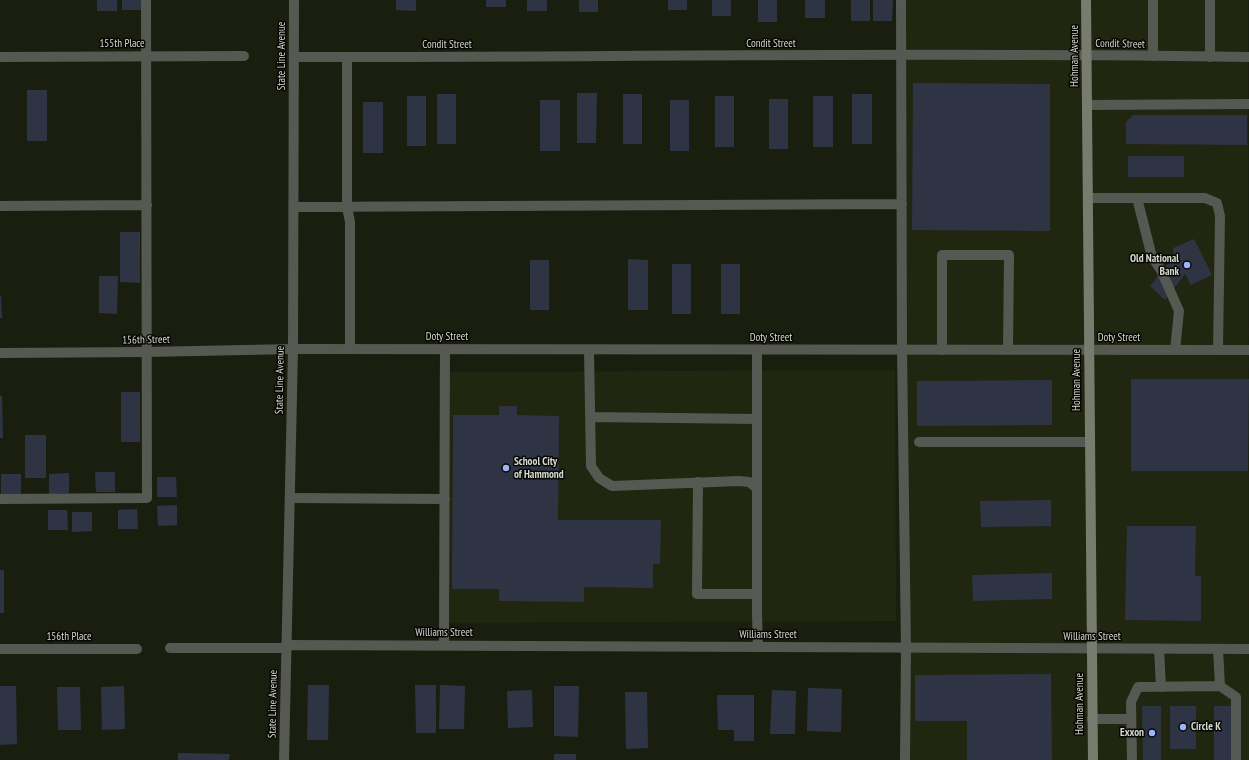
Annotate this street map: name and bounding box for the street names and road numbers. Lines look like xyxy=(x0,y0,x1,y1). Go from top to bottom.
street label: State Line Avenue xyxy=(275,22,289,90)
street label: Hohman Avenue xyxy=(1068,25,1082,87)
street label: 155th Place xyxy=(99,37,145,51)
street label: Condit Street xyxy=(746,37,796,51)
street label: Condit Street xyxy=(1095,37,1145,51)
street label: Condit Street xyxy=(422,38,472,52)
street label: Doty Street xyxy=(426,330,468,344)
street label: Doty Street xyxy=(750,331,792,345)
street label: Doty Street xyxy=(1098,331,1140,345)
street label: 156th Street xyxy=(122,333,170,347)
street label: State Line Avenue xyxy=(273,346,287,414)
street label: Hohman Avenue xyxy=(1070,349,1084,411)
street label: Williams Street xyxy=(415,626,473,640)
street label: Williams Street xyxy=(739,628,797,642)
street label: 156th Place xyxy=(46,630,92,644)
street label: Williams Street xyxy=(1063,630,1121,644)
street label: State Line Avenue xyxy=(266,670,280,738)
street label: Hohman Avenue xyxy=(1073,673,1087,735)

